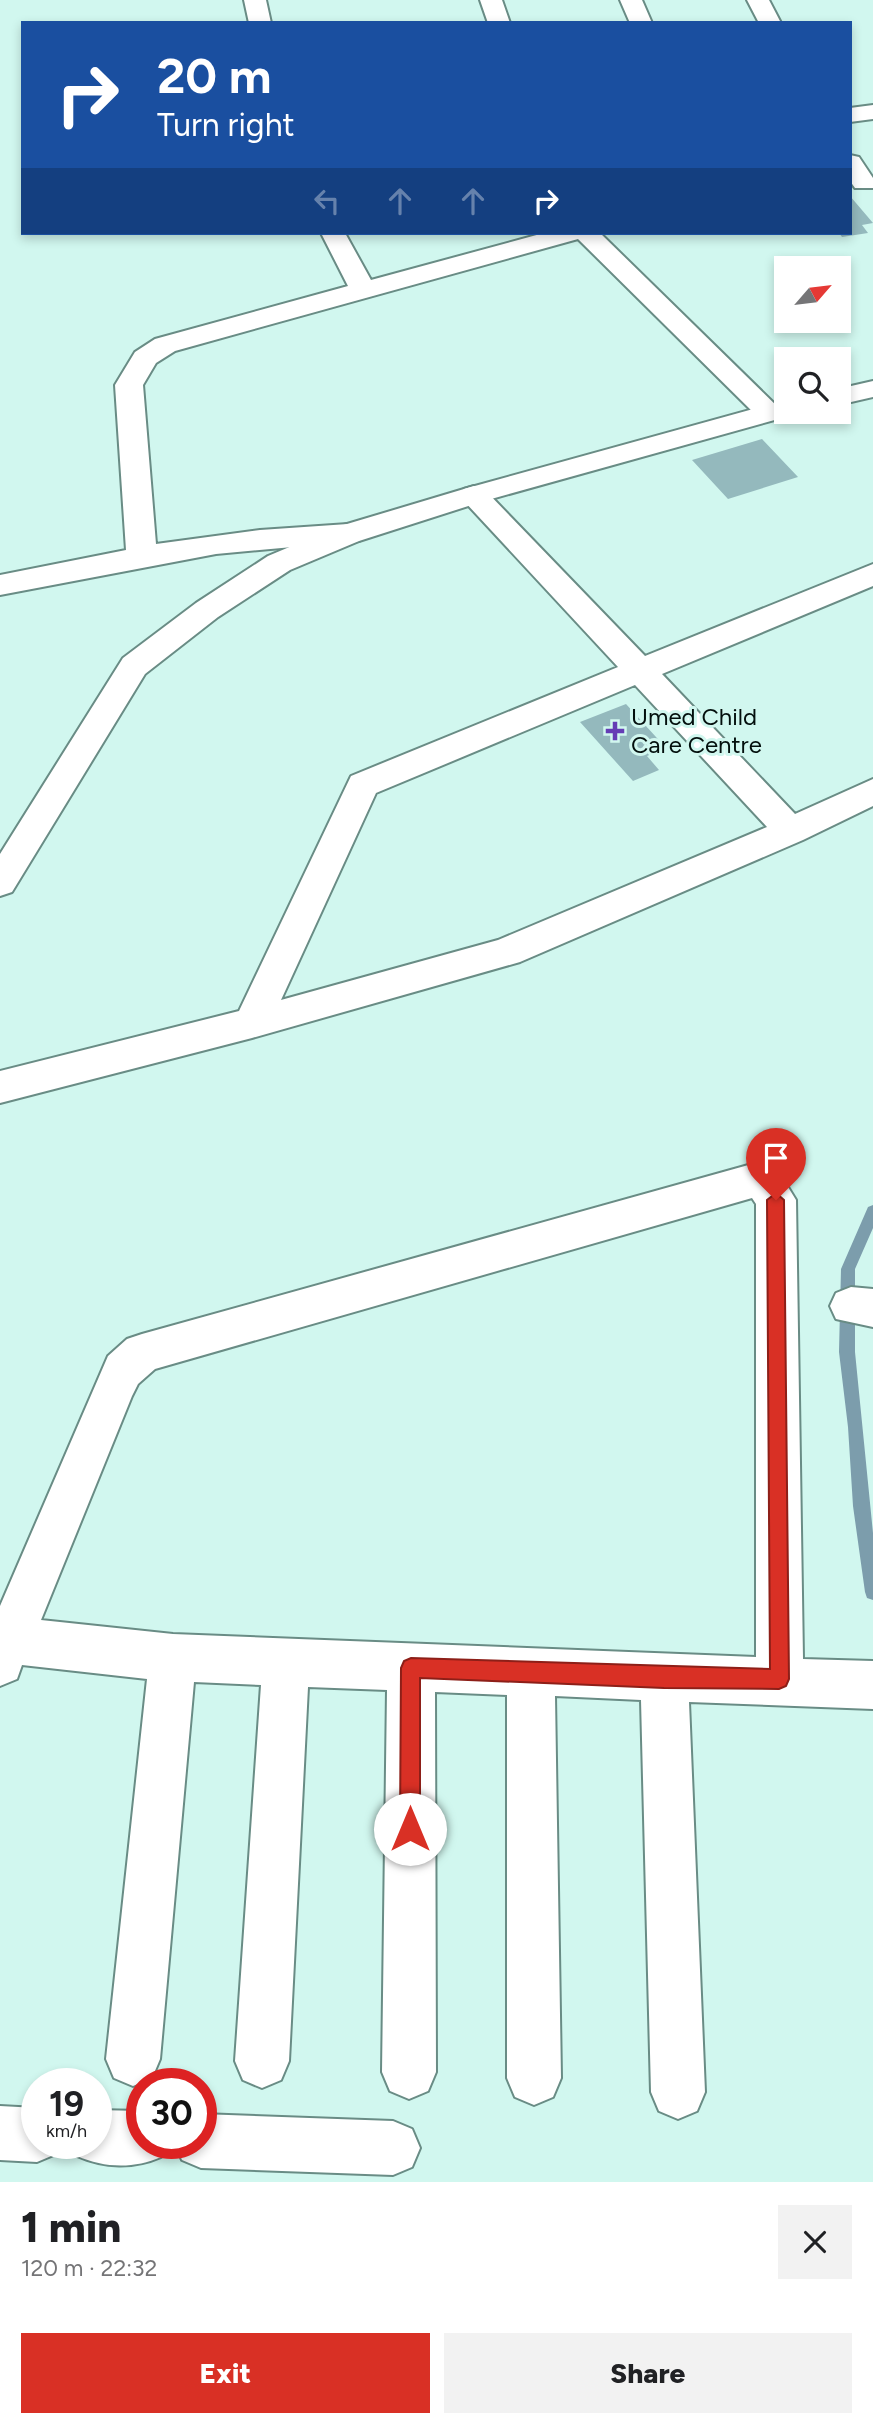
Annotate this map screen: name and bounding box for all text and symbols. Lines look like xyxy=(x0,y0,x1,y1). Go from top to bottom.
text: 20 m xyxy=(157,46,272,105)
icon: right xyxy=(42,49,133,140)
text: Turn right xyxy=(157,106,295,144)
icon: left xyxy=(308,182,346,220)
icon: ahead xyxy=(381,182,419,220)
icon: ahead xyxy=(454,182,492,220)
icon: right xyxy=(527,182,565,220)
north arrow xyxy=(774,256,850,332)
map controls xyxy=(774,256,851,424)
button: search xyxy=(774,347,851,424)
place label: Umed Child Care Centre xyxy=(631,702,762,759)
marker: Umed Child Care Centre xyxy=(605,721,625,741)
pin xyxy=(746,1128,806,1200)
icon: arrive xyxy=(757,1139,795,1177)
position arrow xyxy=(373,1792,447,1866)
speed limit sign: 30 xyxy=(126,2068,217,2159)
text: 19 xyxy=(49,2083,84,2125)
text: km/h xyxy=(46,2120,87,2142)
text: 1 min xyxy=(21,2202,121,2253)
button: close xyxy=(778,2205,852,2279)
text: 120 m · 22:32 xyxy=(21,2254,157,2282)
button: Exit xyxy=(21,2333,430,2413)
button: Share xyxy=(444,2333,852,2413)

